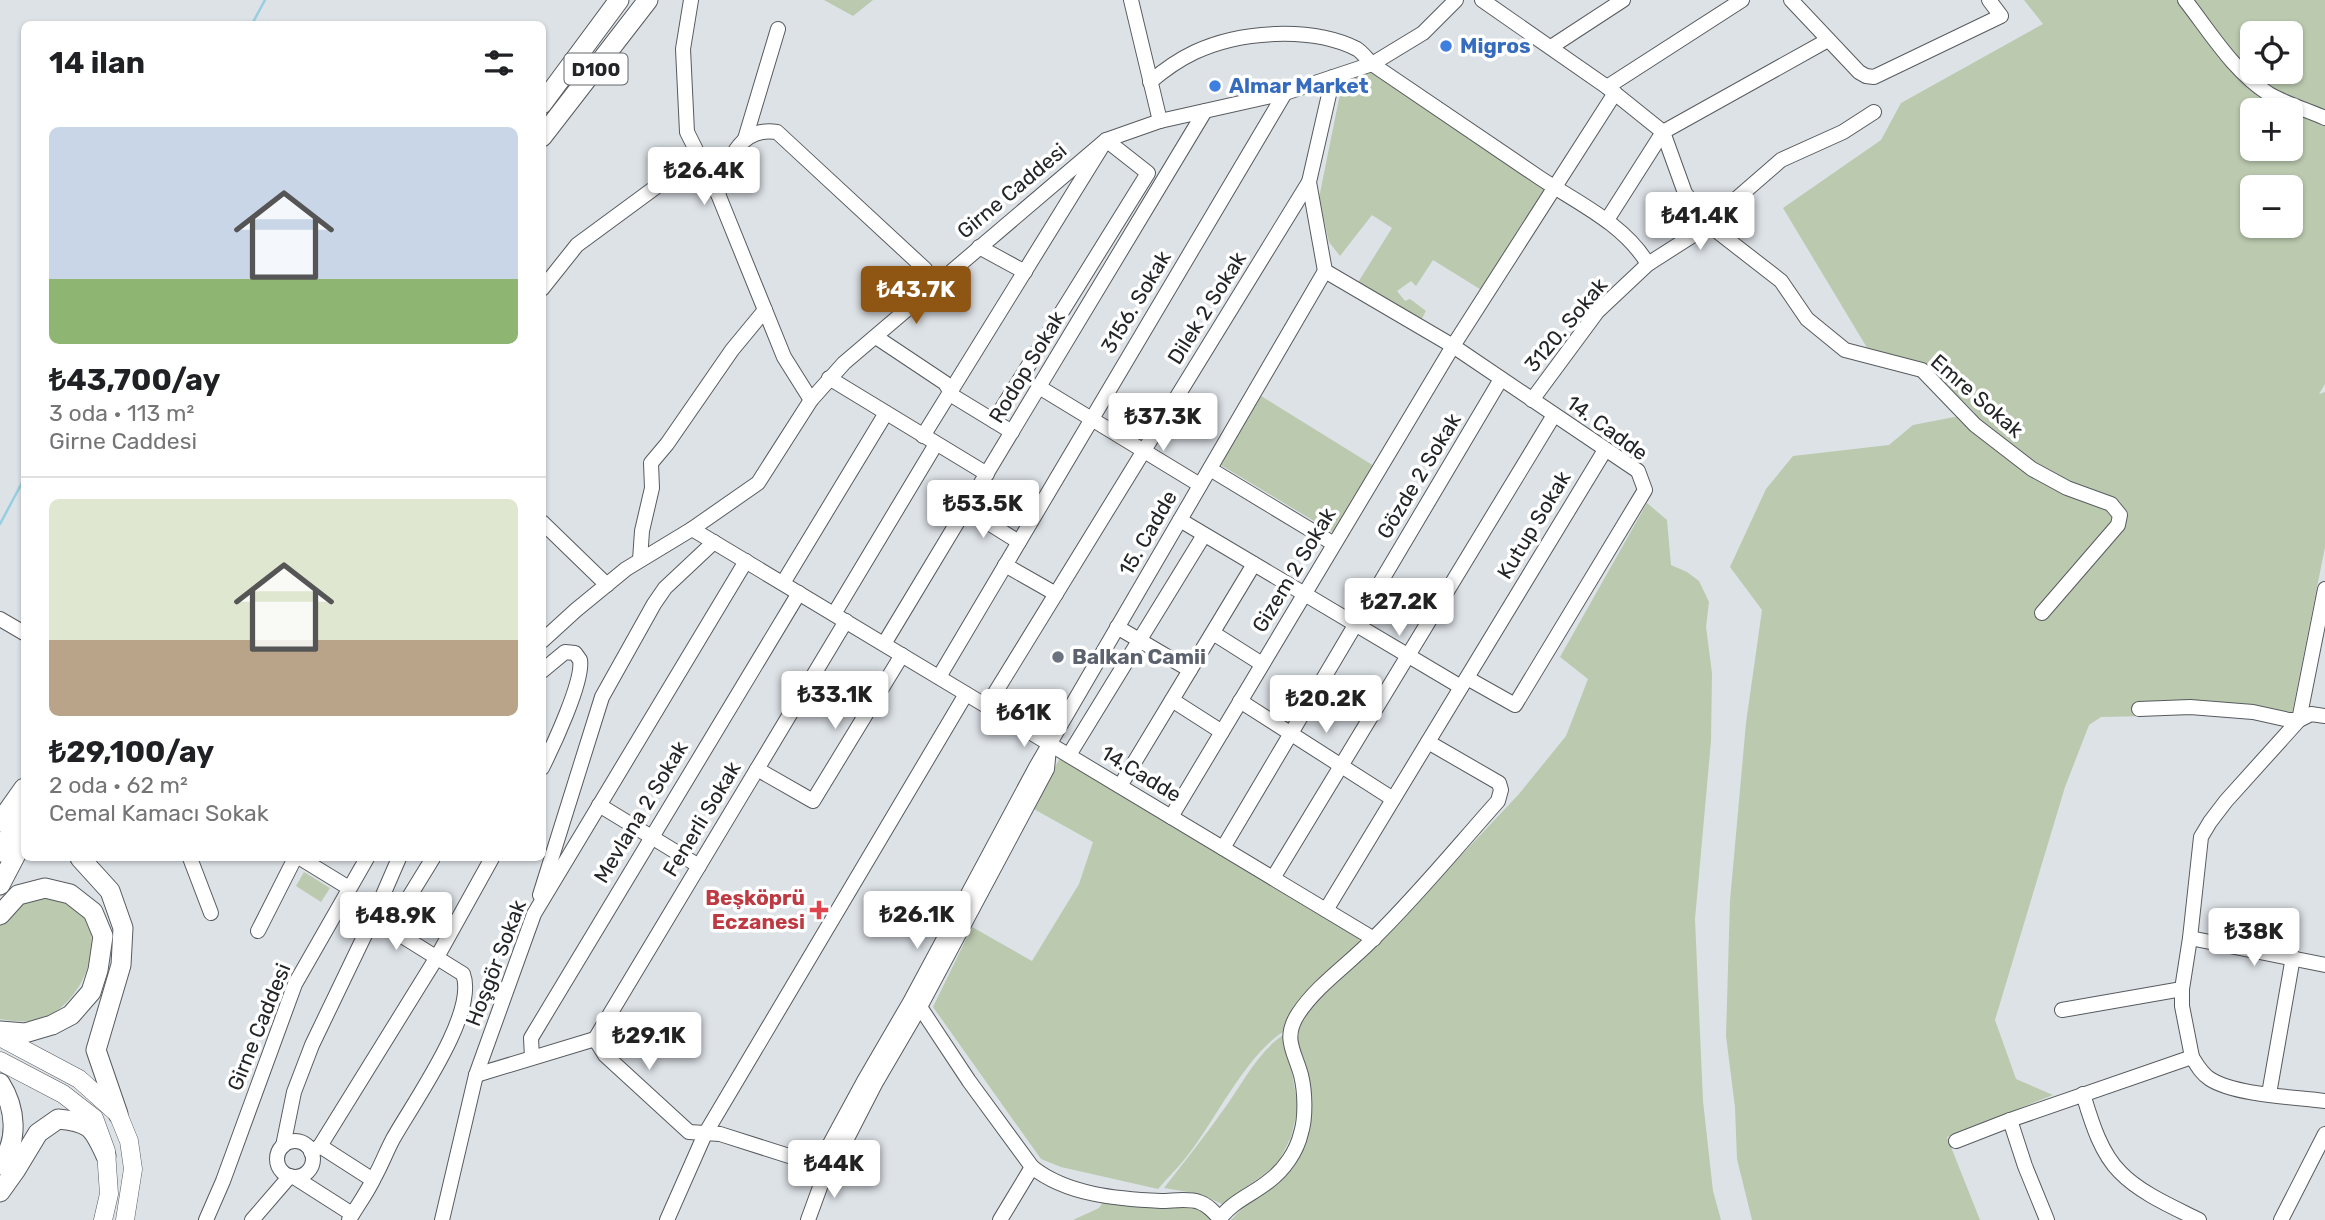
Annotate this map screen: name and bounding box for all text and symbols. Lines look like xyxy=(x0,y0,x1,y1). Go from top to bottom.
map controls xyxy=(2240,21,2303,238)
button: locate xyxy=(2240,21,2303,84)
place label: Migros xyxy=(1460,33,1531,58)
marker: Migros xyxy=(1438,38,1454,54)
icon: filters xyxy=(480,44,518,82)
text: 14 ilan xyxy=(49,45,145,81)
road number: D100 xyxy=(564,54,628,85)
place label: Almar Market xyxy=(1229,73,1369,98)
marker: Almar Market xyxy=(1207,78,1223,94)
button: + xyxy=(2240,98,2303,161)
street label: Girne Caddesi xyxy=(952,138,1071,244)
pin: ₺26.4K xyxy=(647,148,761,207)
text: ₺26.4K xyxy=(664,156,744,184)
icon: home xyxy=(221,172,347,298)
button: − xyxy=(2240,175,2303,238)
pin: ₺41.4K xyxy=(1643,192,1757,252)
text: ₺41.4K xyxy=(1661,201,1739,229)
street label: 3156. Sokak xyxy=(1095,246,1176,357)
street label: Dilek 2 Sokak xyxy=(1162,247,1251,369)
pin: ₺43.7K xyxy=(859,266,973,326)
street label: 3120. Sokak xyxy=(1519,272,1612,377)
text: ₺43.7K xyxy=(877,275,955,303)
street label: Rodop Sokak xyxy=(983,306,1070,427)
street label: Emre Sokak xyxy=(1926,349,2029,443)
text: ₺43,700/ay xyxy=(49,362,220,398)
street label: 14. Cadde xyxy=(1562,390,1653,465)
pin: ₺37.3K xyxy=(1106,393,1220,453)
text: 3 oda · 113 m² xyxy=(49,399,194,427)
text: ₺37.3K xyxy=(1124,402,1202,430)
street label: Gözde 2 Sokak xyxy=(1371,408,1466,543)
text: Girne Caddesi xyxy=(49,427,197,455)
street label: Kutup Sokak xyxy=(1492,466,1576,583)
pin: ₺53.5K xyxy=(926,480,1040,540)
street label: 15. Cadde xyxy=(1113,486,1182,580)
text: ₺53.5K xyxy=(943,489,1023,517)
street label: Gizem 2 Sokak xyxy=(1247,503,1341,637)
icon: home xyxy=(221,544,347,670)
pin: ₺27.2K xyxy=(1342,578,1456,638)
text: ₺27.2K xyxy=(1361,587,1437,615)
place label: Balkan Camii xyxy=(1072,644,1206,669)
marker: Balkan Camii xyxy=(1050,649,1066,665)
pin: ₺33.1K xyxy=(778,672,892,731)
pin: ₺20.2K xyxy=(1269,676,1383,735)
text: ₺33.1K xyxy=(797,680,873,708)
text: ₺20.2K xyxy=(1286,684,1366,712)
pin: ₺61K xyxy=(983,690,1065,749)
text: ₺61K xyxy=(997,698,1051,726)
text: ₺29,100/ay xyxy=(49,734,214,770)
street label: Mevlana 2 Sokak xyxy=(588,736,693,887)
street label: 14.Cadde xyxy=(1097,740,1186,807)
street label: Fenerli Sokak xyxy=(657,757,746,881)
text: 2 oda · 62 m² xyxy=(49,771,188,799)
text: Cemal Kamacı Sokak xyxy=(49,799,269,827)
place label: Beşköprü Eczanesi xyxy=(705,885,805,934)
pin: ₺48.9K xyxy=(339,892,453,952)
pin: ₺26.1K xyxy=(860,892,974,951)
street label: Hoşgör Sokak xyxy=(460,896,531,1029)
text: ₺26.1K xyxy=(880,900,954,928)
text: ₺48.9K xyxy=(356,901,436,929)
marker: Beşköprü Eczanesi xyxy=(811,902,827,918)
pin: ₺38K xyxy=(2213,908,2295,968)
text: ₺38K xyxy=(2224,917,2284,945)
street label: Girne Caddesi xyxy=(222,959,295,1094)
pin: ₺29.1K xyxy=(592,1012,706,1072)
text: ₺29.1K xyxy=(612,1021,686,1049)
pin: ₺44K xyxy=(793,1140,875,1200)
text: ₺44K xyxy=(804,1149,864,1177)

